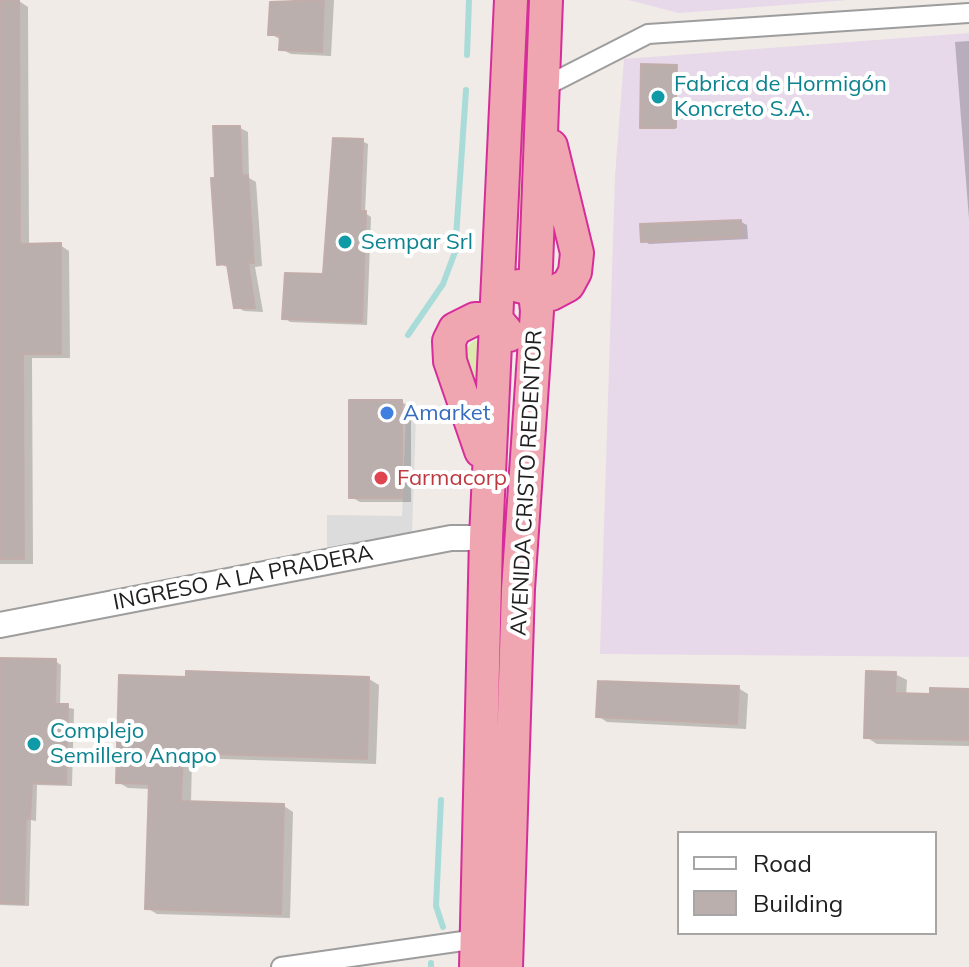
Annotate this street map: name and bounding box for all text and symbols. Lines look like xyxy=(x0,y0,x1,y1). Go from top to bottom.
place label: Fabrica de Hormigón Koncreto S.A. xyxy=(674,71,887,122)
marker: Fabrica de Hormigón Koncreto S.A. xyxy=(649,88,667,106)
place label: Sempar Srl xyxy=(361,229,473,255)
marker: Sempar Srl xyxy=(336,233,354,251)
street label: AVENIDA CRISTO REDENTOR xyxy=(506,329,548,637)
place label: Amarket xyxy=(403,400,490,426)
marker: Amarket xyxy=(378,404,396,422)
place label: Farmacorp xyxy=(397,465,507,491)
marker: Farmacorp xyxy=(372,469,390,487)
street label: INGRESO A LA PRADERA xyxy=(111,540,375,616)
place label: Complejo Semillero Anapo xyxy=(50,718,217,770)
marker: Complejo Semillero Anapo xyxy=(25,735,43,753)
legend xyxy=(677,831,937,935)
text: Road xyxy=(753,848,812,878)
text: Building xyxy=(753,888,843,918)

